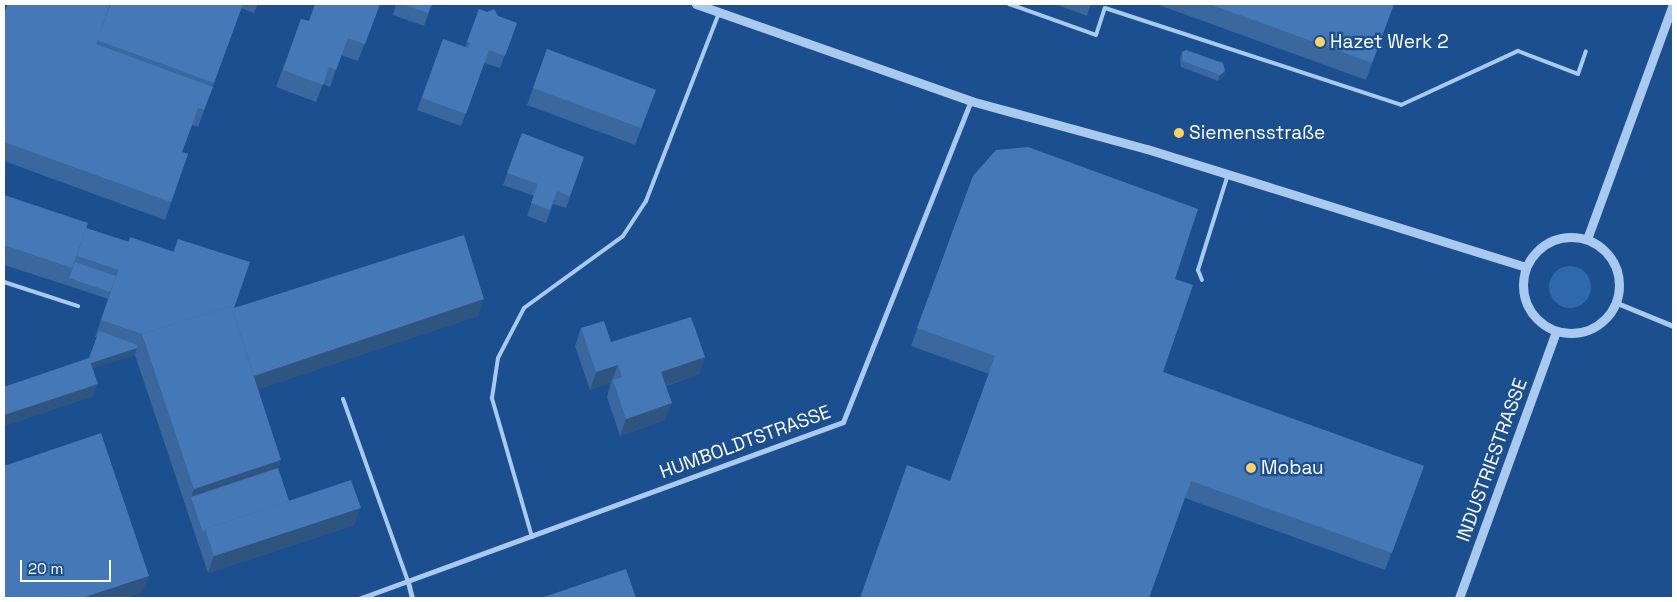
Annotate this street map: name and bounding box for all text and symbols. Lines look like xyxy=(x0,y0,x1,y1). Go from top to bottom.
place label: Hazet Werk 2 xyxy=(1330,31,1449,53)
marker: Hazet Werk 2 xyxy=(1314,36,1326,48)
place label: Siemensstraße xyxy=(1189,122,1325,144)
marker: Siemensstraße xyxy=(1173,127,1185,139)
street label: INDUSTRIESTRASSE xyxy=(1452,375,1532,545)
street label: HUMBOLDTSTRASSE xyxy=(656,400,834,484)
place label: Mobau xyxy=(1261,457,1324,479)
marker: Mobau xyxy=(1245,462,1257,474)
scale bar xyxy=(22,550,114,582)
text: 20 m xyxy=(28,559,63,578)

